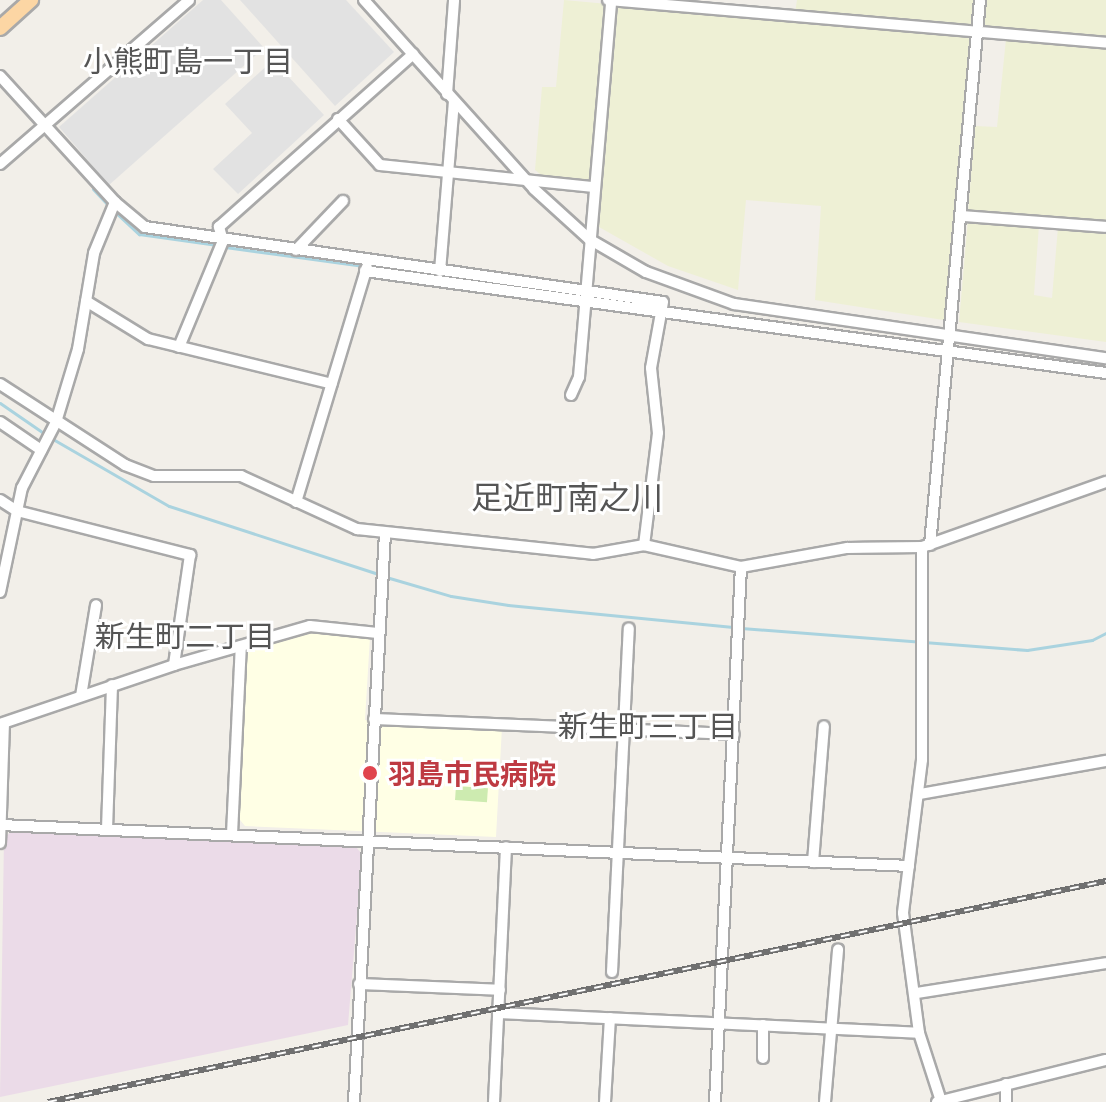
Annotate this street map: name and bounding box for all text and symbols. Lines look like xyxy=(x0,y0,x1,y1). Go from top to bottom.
district label: 小熊町島一丁目 xyxy=(83,42,293,78)
district label: 足近町南之川 xyxy=(471,478,663,516)
district label: 新生町二丁目 xyxy=(95,617,275,653)
district label: 新生町三丁目 xyxy=(558,707,738,743)
place label: 羽島市民病院 xyxy=(388,756,556,790)
marker: 羽島市民病院 xyxy=(359,762,381,784)

